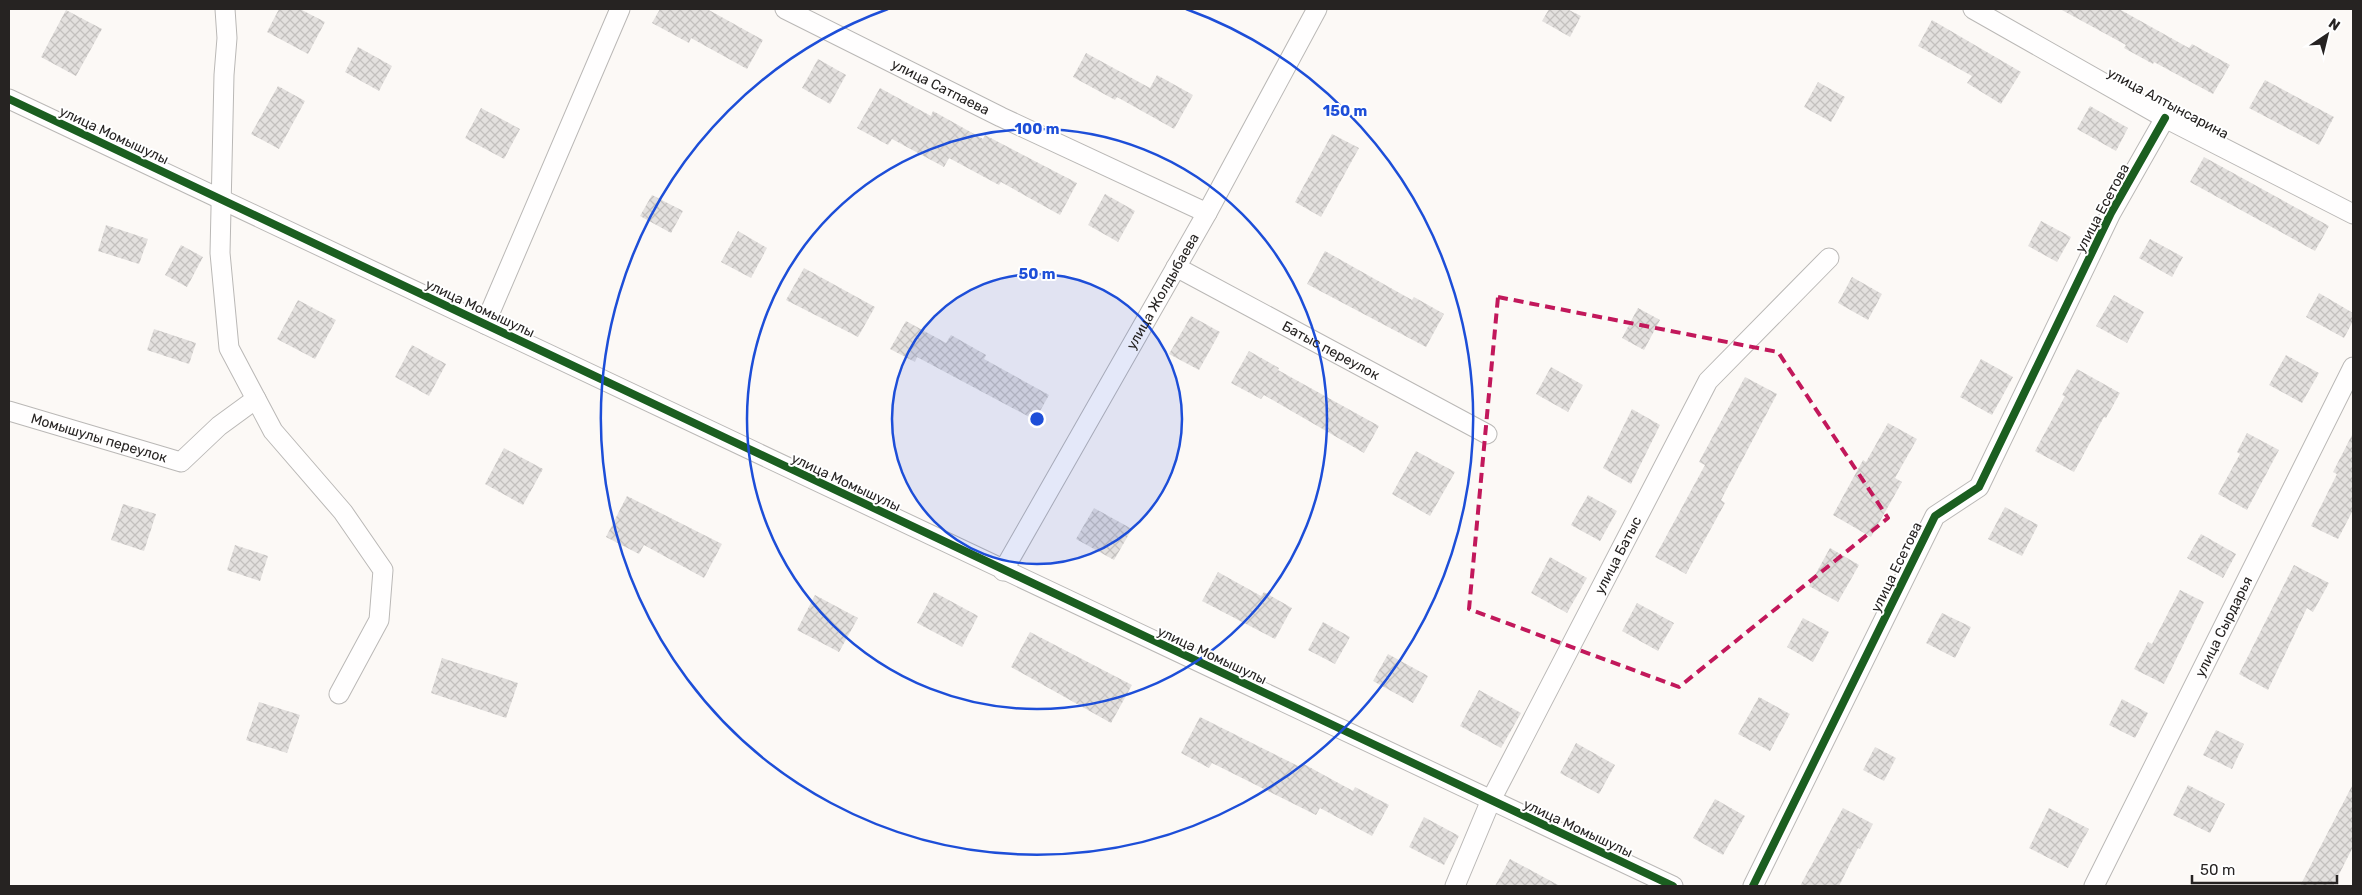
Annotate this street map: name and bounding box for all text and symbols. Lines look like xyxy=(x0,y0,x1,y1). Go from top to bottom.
north arrow xyxy=(2302,10,2352,60)
text: N xyxy=(2325,15,2343,35)
street label: улица Сатпаева xyxy=(889,56,992,119)
street label: улица Алтынсарина xyxy=(2104,64,2232,143)
text: 150 m xyxy=(1323,102,1367,120)
street label: улица Момышулы xyxy=(56,103,171,168)
text: 100 m xyxy=(1015,120,1059,138)
street label: улица Есетова xyxy=(2072,161,2133,256)
street label: улица Жолдыбаева xyxy=(1123,230,1203,353)
text: 50 m xyxy=(1019,265,1055,283)
street label: улица Момышулы xyxy=(422,276,537,341)
street label: Батыс переулок xyxy=(1279,318,1383,384)
street label: Момышулы переулок xyxy=(29,410,170,467)
centre of rings xyxy=(1028,410,1046,428)
street label: улица Момышулы xyxy=(788,450,903,515)
street label: улица Батыс xyxy=(1591,513,1646,597)
street label: улица Есетова xyxy=(1867,519,1926,615)
street label: улица Сырдарья xyxy=(2192,574,2256,680)
street label: улица Момышулы xyxy=(1154,623,1269,688)
street label: улица Момышулы xyxy=(1520,796,1635,861)
scale bar xyxy=(2192,852,2337,884)
text: 50 m xyxy=(2200,861,2235,879)

